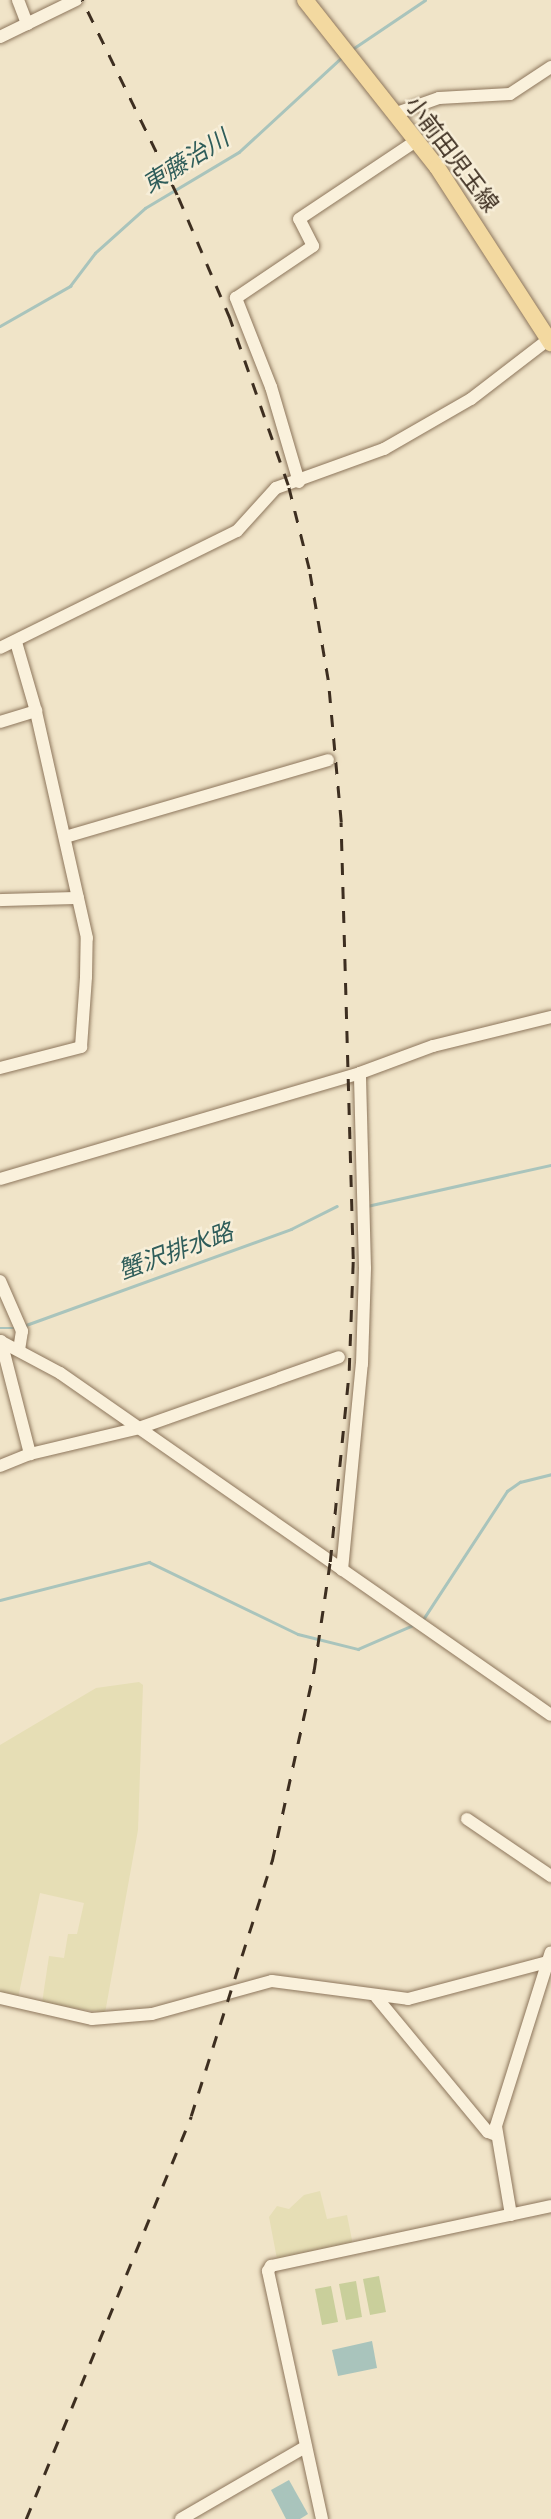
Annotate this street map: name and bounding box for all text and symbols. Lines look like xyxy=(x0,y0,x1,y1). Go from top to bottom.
street label: 小前田児玉線 xyxy=(399,91,505,217)
water label: 東藤治川 xyxy=(138,124,234,200)
water label: 蟹沢排水路 xyxy=(115,1218,237,1286)

